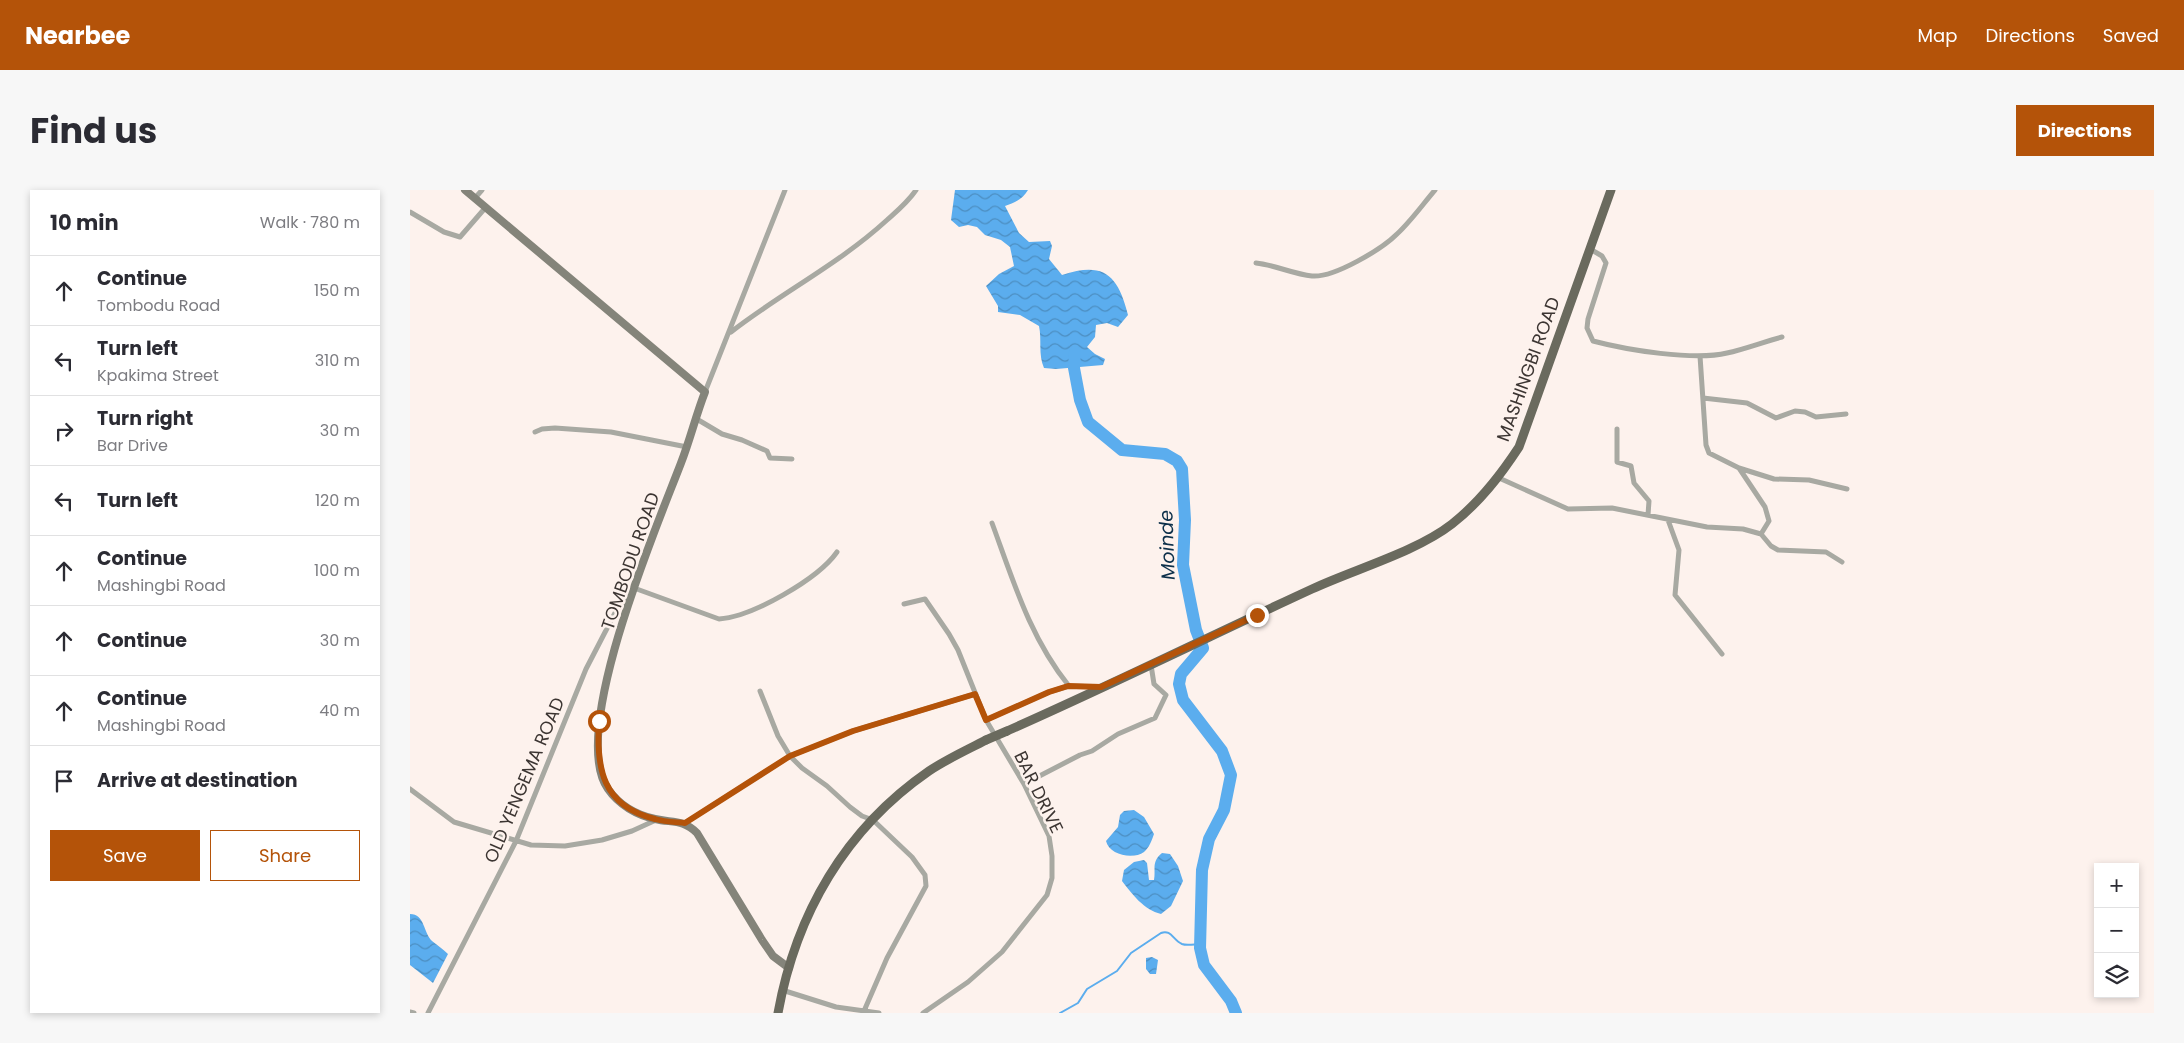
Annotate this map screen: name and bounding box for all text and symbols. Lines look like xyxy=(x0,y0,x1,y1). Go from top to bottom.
text: Nearbee xyxy=(25,19,130,52)
text: Map xyxy=(1918,23,1957,48)
text: Directions xyxy=(1985,23,2075,48)
text: Saved xyxy=(2103,23,2159,48)
button: Directions xyxy=(2016,105,2154,156)
text: Find us xyxy=(30,106,157,155)
text: 10 min xyxy=(50,208,119,237)
text: Walk · 780 m xyxy=(260,211,360,234)
text: Continue xyxy=(97,265,187,292)
icon: ahead xyxy=(50,277,78,305)
text: 150 m xyxy=(314,279,360,302)
street label: MASHINGBI ROAD xyxy=(1490,293,1566,445)
text: Tombodu Road xyxy=(97,294,220,317)
text: Turn left xyxy=(97,335,178,362)
icon: left xyxy=(50,347,78,375)
text: 310 m xyxy=(315,349,360,372)
text: Kpakima Street xyxy=(97,364,219,387)
text: Turn right xyxy=(97,405,193,432)
icon: right xyxy=(50,417,78,445)
text: 30 m xyxy=(320,419,360,442)
text: Bar Drive xyxy=(97,434,168,457)
icon: left xyxy=(50,487,78,515)
text: Turn left xyxy=(97,487,178,514)
text: 120 m xyxy=(315,489,360,512)
street label: TOMBODU ROAD xyxy=(595,489,665,633)
water label: Moinde xyxy=(1152,509,1182,580)
text: Continue xyxy=(97,545,187,572)
icon: ahead xyxy=(50,557,78,585)
text: 100 m xyxy=(314,559,360,582)
text: Mashingbi Road xyxy=(97,574,226,597)
route end xyxy=(1246,604,1269,627)
icon: ahead xyxy=(50,627,78,655)
text: Continue xyxy=(97,627,187,654)
text: 30 m xyxy=(320,629,360,652)
text: Continue xyxy=(97,685,187,712)
street label: OLD YENGEMA ROAD xyxy=(478,693,570,867)
icon: ahead xyxy=(50,697,78,725)
text: 40 m xyxy=(319,699,360,722)
route start xyxy=(588,710,611,733)
text: Mashingbi Road xyxy=(97,714,226,737)
street label: BAR DRIVE xyxy=(1008,747,1070,837)
icon: arrive xyxy=(50,767,78,795)
text: Arrive at destination xyxy=(97,767,298,794)
button: Save xyxy=(50,830,200,881)
button: Share xyxy=(210,830,360,881)
map controls xyxy=(2094,863,2139,998)
button: + xyxy=(2094,863,2139,908)
button: − xyxy=(2094,908,2139,953)
button: layers xyxy=(2094,953,2139,998)

